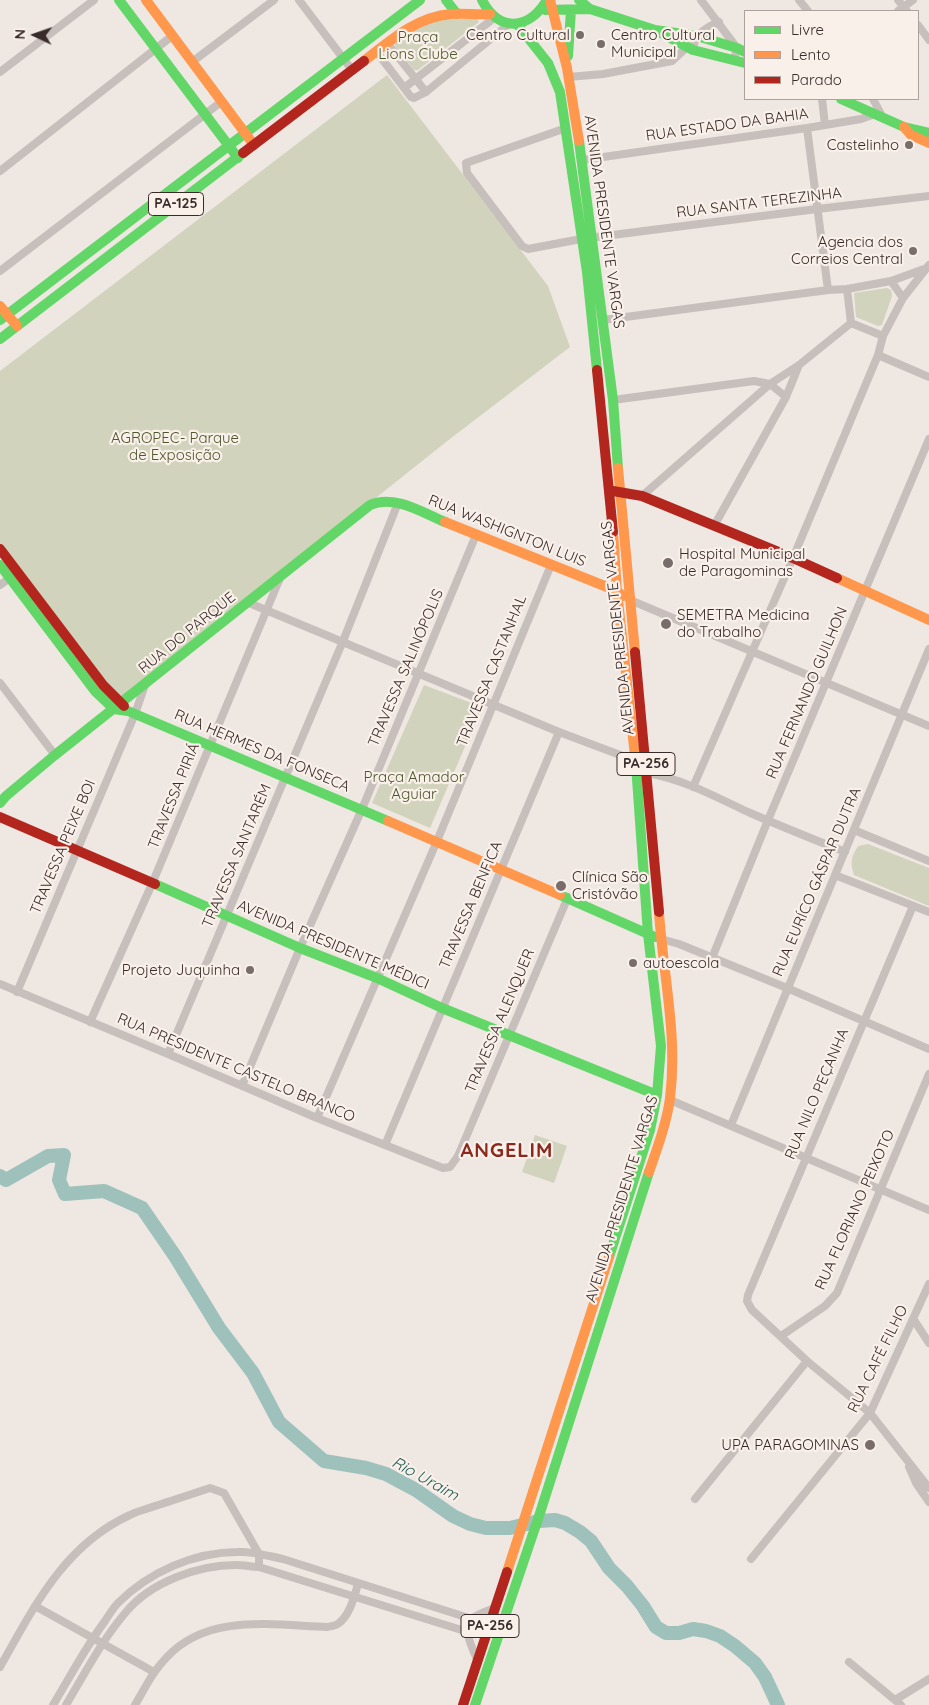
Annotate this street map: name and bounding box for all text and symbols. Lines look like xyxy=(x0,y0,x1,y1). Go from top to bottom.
north arrow xyxy=(10,10,60,60)
legend xyxy=(744,10,919,100)
text: Livre xyxy=(791,20,824,39)
place label: Centro Cultural xyxy=(466,26,570,44)
place label: Centro Cultural Municipal xyxy=(611,26,715,61)
park label: Praça Lions Clube xyxy=(378,28,458,63)
text: N xyxy=(11,29,29,40)
marker: Centro Cultural xyxy=(574,29,586,41)
marker: Centro Cultural Municipal xyxy=(595,38,607,50)
text: Lento xyxy=(791,45,830,64)
text: Parado xyxy=(791,70,842,89)
street label: RUA ESTADO DA BAHIA xyxy=(645,105,809,145)
street label: AVENIDA PRESIDENTE VARGAS xyxy=(580,114,628,330)
place label: Castelinho xyxy=(827,136,899,154)
marker: Castelinho xyxy=(903,139,915,151)
street label: RUA SANTA TEREZINHA xyxy=(675,184,843,222)
road number: PA-125 xyxy=(148,192,204,215)
place label: Agencia dos Correios Central xyxy=(791,233,903,268)
marker: Agencia dos Correios Central xyxy=(907,245,919,257)
park label: AGROPEC- Parque de Exposição xyxy=(111,429,239,464)
street label: RUA WASHIGNTON LUIS xyxy=(426,491,588,571)
street label: AVENIDA PRESIDENTE VARGAS xyxy=(598,520,638,736)
place label: Hospital Municipal de Paragominas xyxy=(679,545,805,580)
marker: Hospital Municipal de Paragominas xyxy=(661,556,675,570)
street label: TRAVESSA SALINÓPOLIS xyxy=(365,586,447,750)
street label: RUA DO PARQUE xyxy=(135,588,239,678)
street label: TRAVESSA CASTANHAL xyxy=(453,593,531,749)
street label: RUA FERNANDO GUILHON xyxy=(763,604,851,782)
place label: SEMETRA Medicina do Trabalho xyxy=(677,606,810,641)
marker: SEMETRA Medicina do Trabalho xyxy=(659,617,673,631)
street label: RUA HERMES DA FONSECA xyxy=(172,706,352,796)
street label: TRAVESSA PIRIÁ xyxy=(145,740,203,852)
road number: PA-256 xyxy=(617,752,675,776)
park label: Praça Amador Aguiar xyxy=(364,768,464,803)
street label: TRAVESSA PEIXE BOI xyxy=(26,777,100,917)
street label: TRAVESSA SANTARÉM xyxy=(199,781,275,931)
street label: RUA EURÍCO GÁSPAR DUTRA xyxy=(769,785,865,979)
street label: TRAVESSA BENFICA xyxy=(436,838,506,972)
place label: Clínica São Cristóvão xyxy=(572,868,648,903)
marker: Clínica São Cristóvão xyxy=(554,879,568,893)
street label: AVENIDA PRESIDENTE MÉDICI xyxy=(234,896,432,994)
street label: TRAVESSA ALENQUER xyxy=(462,946,538,1096)
place label: autoescola xyxy=(643,954,719,972)
marker: autoescola xyxy=(627,957,639,969)
place label: Projeto Juquinha xyxy=(122,961,240,979)
marker: Projeto Juquinha xyxy=(244,964,256,976)
street label: RUA PRESIDENTE CASTELO BRANCO xyxy=(114,1010,358,1126)
street label: RUA NILO PEÇANHA xyxy=(781,1026,853,1162)
street label: AVENIDA PRESIDENTE VARGAS xyxy=(582,1093,662,1305)
street label: RUA FLORIANO PEIXOTO xyxy=(811,1127,899,1293)
district label: ANGELIM xyxy=(460,1139,554,1163)
street label: RUA CAFÉ FILHO xyxy=(844,1302,912,1416)
place label: UPA PARAGOMINAS xyxy=(721,1436,859,1454)
marker: UPA PARAGOMINAS xyxy=(863,1438,877,1452)
water label: Rio Uraim xyxy=(388,1453,462,1505)
road number: PA-256 xyxy=(461,1614,519,1638)

